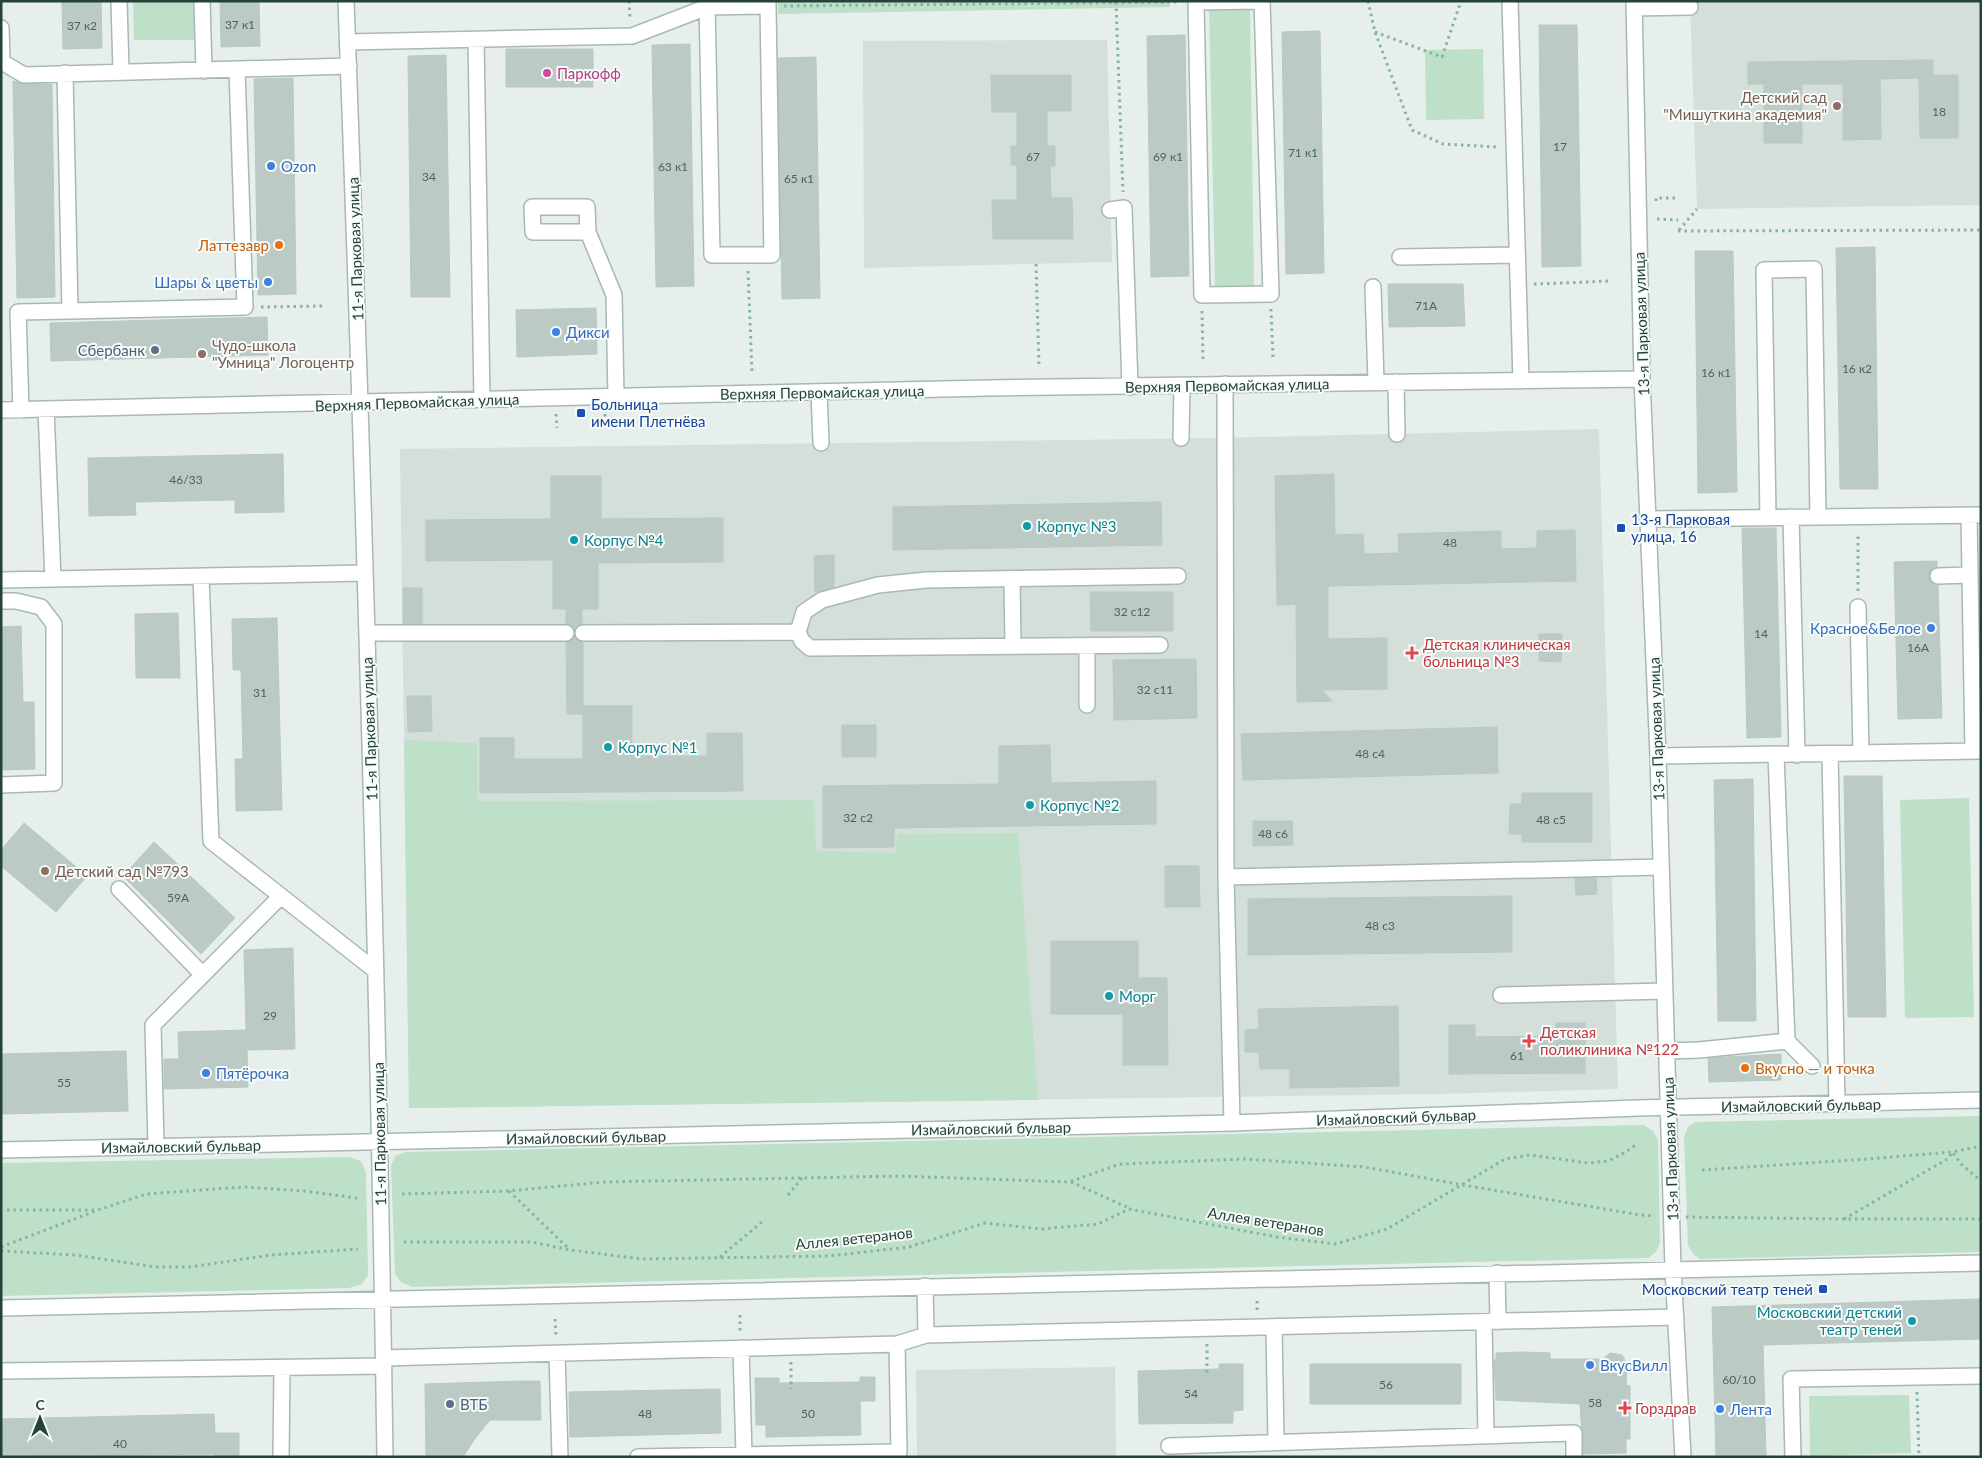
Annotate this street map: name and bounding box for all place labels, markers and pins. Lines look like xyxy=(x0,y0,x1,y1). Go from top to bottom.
place label: Паркофф xyxy=(557,64,621,82)
marker: Паркофф xyxy=(541,67,553,79)
place label: Детский сад "Мишуткина академия" xyxy=(1663,88,1827,123)
marker: Детский сад "Мишуткина академия" xyxy=(1831,100,1843,112)
place label: Ozon xyxy=(281,157,316,175)
marker: Ozon xyxy=(265,160,277,172)
place label: Латтезавр xyxy=(197,236,269,254)
marker: Латтезавр xyxy=(273,239,285,251)
place label: Шары & цветы xyxy=(154,273,258,291)
marker: Шары & цветы xyxy=(262,276,274,288)
place label: Дикси xyxy=(566,323,610,341)
marker: Дикси xyxy=(550,326,562,338)
place label: Чудо-школа "Умница" Логоцентр xyxy=(212,336,354,371)
place label: Сбербанк xyxy=(78,341,145,359)
marker: Сбербанк xyxy=(149,344,161,356)
marker: Чудо-школа "Умница" Логоцентр xyxy=(196,348,208,360)
place label: Больница имени Плетнёва xyxy=(591,395,705,430)
marker: Больница имени Плетнёва xyxy=(575,407,587,419)
place label: 13-я Парковая улица, 16 xyxy=(1631,510,1730,545)
place label: Корпус №3 xyxy=(1037,517,1116,535)
marker: Корпус №3 xyxy=(1021,520,1033,532)
marker: 13-я Парковая улица, 16 xyxy=(1615,522,1627,534)
place label: Корпус №4 xyxy=(584,531,664,549)
marker: Корпус №4 xyxy=(568,534,580,546)
place label: Красное&Белое xyxy=(1810,619,1921,637)
marker: Красное&Белое xyxy=(1925,622,1937,634)
place label: Детская клиническая больница №3 xyxy=(1423,635,1571,670)
marker: Детская клиническая больница №3 xyxy=(1405,646,1419,660)
place label: Корпус №1 xyxy=(618,738,697,756)
marker: Корпус №1 xyxy=(602,741,614,753)
place label: Корпус №2 xyxy=(1040,796,1119,814)
marker: Корпус №2 xyxy=(1024,799,1036,811)
place label: Детский сад №793 xyxy=(55,862,189,880)
marker: Детский сад №793 xyxy=(39,865,51,877)
place label: Морг xyxy=(1119,987,1156,1005)
marker: Морг xyxy=(1103,990,1115,1002)
place label: Детская поликлиника №122 xyxy=(1540,1023,1679,1058)
marker: Детская поликлиника №122 xyxy=(1522,1034,1536,1048)
place label: Вкусно — и точка xyxy=(1755,1059,1875,1077)
marker: Вкусно — и точка xyxy=(1739,1062,1751,1074)
place label: Пятёрочка xyxy=(216,1064,289,1082)
marker: Пятёрочка xyxy=(200,1067,212,1079)
place label: Московский театр теней xyxy=(1642,1280,1813,1298)
marker: Московский театр теней xyxy=(1817,1283,1829,1295)
place label: Московский детский театр теней xyxy=(1757,1303,1902,1338)
marker: Московский детский театр теней xyxy=(1906,1315,1918,1327)
place label: ВкусВилл xyxy=(1600,1356,1668,1374)
marker: ВкусВилл xyxy=(1584,1359,1596,1371)
place label: ВТБ xyxy=(460,1395,488,1413)
marker: ВТБ xyxy=(444,1398,456,1410)
place label: Горздрав xyxy=(1635,1399,1697,1417)
place label: Лента xyxy=(1729,1400,1772,1418)
marker: Горздрав xyxy=(1619,1402,1631,1414)
marker: Лента xyxy=(1714,1403,1726,1415)

